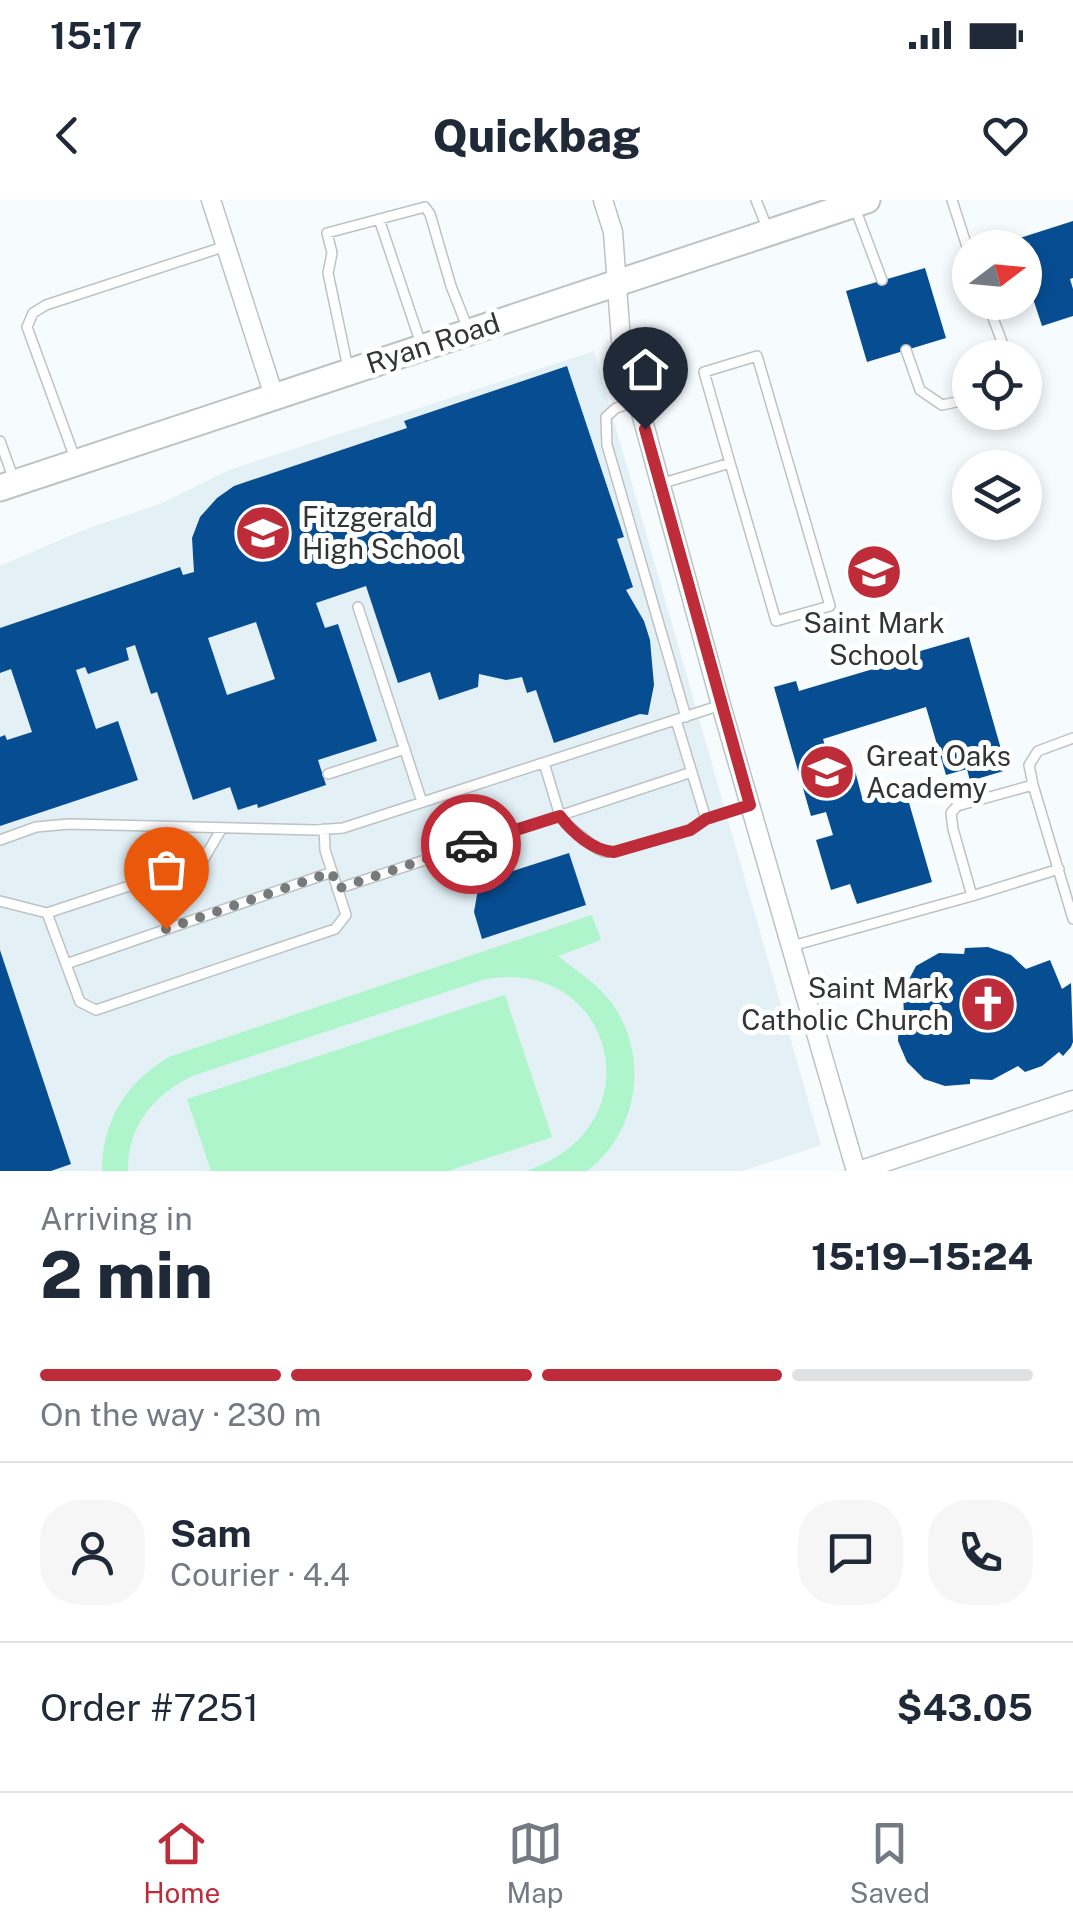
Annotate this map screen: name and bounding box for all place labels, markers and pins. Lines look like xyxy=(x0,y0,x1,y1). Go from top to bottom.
pin xyxy=(603,327,688,430)
place label: Fitzgerald High School xyxy=(302,500,461,565)
school or university icon: Fitzgerald High School xyxy=(233,503,293,563)
school or university icon: Saint Mark School xyxy=(844,542,904,602)
place label: Saint Mark School xyxy=(803,606,945,671)
place label: Great Oaks Academy xyxy=(866,739,1011,804)
school or university icon: Great Oaks Academy xyxy=(797,742,857,802)
pin xyxy=(124,827,209,930)
place label: Saint Mark Catholic Church xyxy=(741,971,949,1036)
church icon: Saint Mark Catholic Church xyxy=(958,974,1018,1034)

